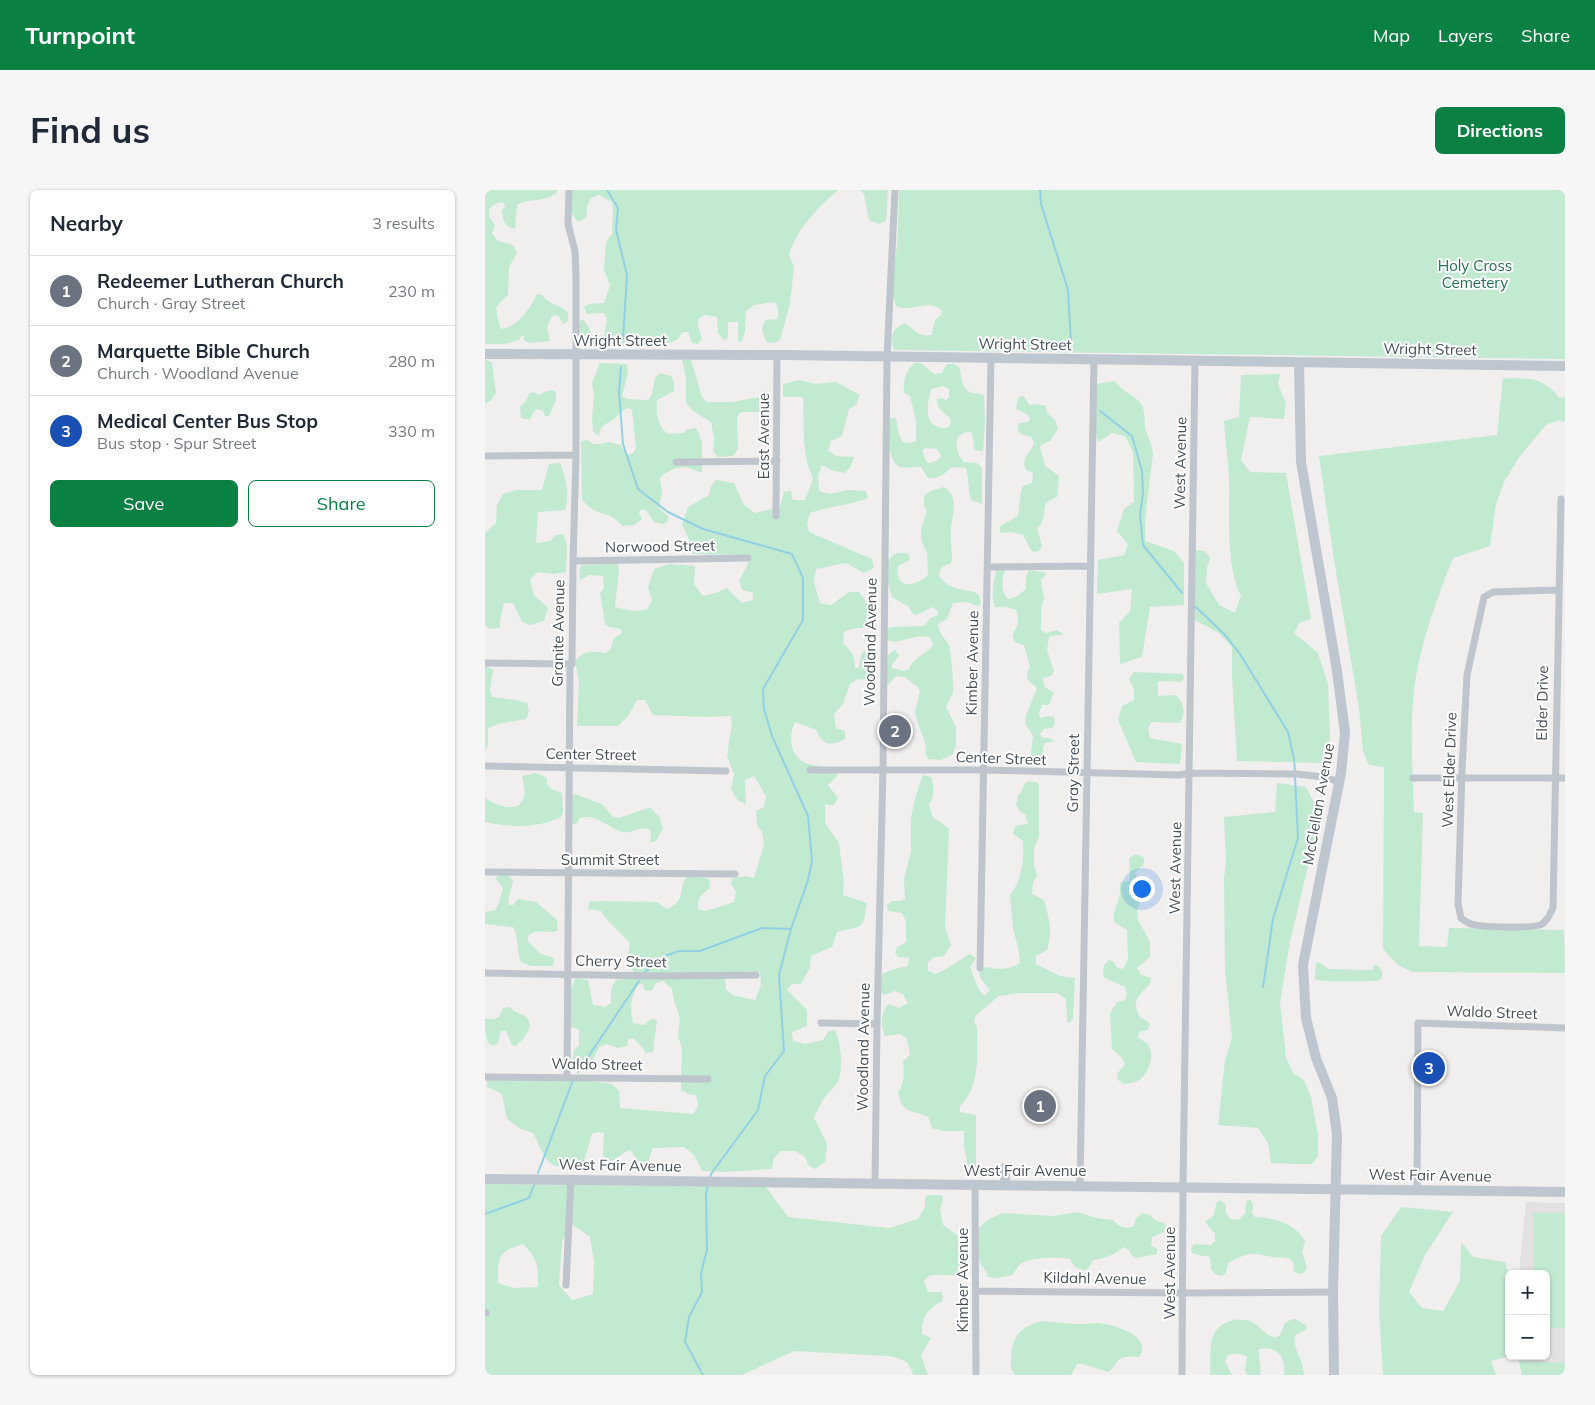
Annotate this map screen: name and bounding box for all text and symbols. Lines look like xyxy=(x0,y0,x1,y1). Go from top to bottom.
text: Turnpoint xyxy=(25,20,135,50)
text: Map xyxy=(1373,24,1410,47)
text: Layers xyxy=(1438,24,1493,47)
text: Share xyxy=(1521,24,1570,47)
button: Directions xyxy=(1435,107,1565,154)
text: Find us xyxy=(30,108,150,152)
text: Nearby xyxy=(50,210,123,236)
text: 3 results xyxy=(372,213,435,233)
park label: Holy Cross Cemetery xyxy=(1438,256,1512,292)
text: Redeemer Lutheran Church xyxy=(97,269,344,293)
text: 1 xyxy=(61,281,71,301)
text: 230 m xyxy=(388,281,435,301)
text: Church · Gray Street xyxy=(97,293,245,313)
street label: Wright Street xyxy=(573,331,667,350)
street label: Wright Street xyxy=(978,334,1072,354)
text: Marquette Bible Church xyxy=(97,339,310,363)
street label: Wright Street xyxy=(1383,339,1477,359)
text: 2 xyxy=(61,351,71,371)
text: 280 m xyxy=(388,351,435,371)
text: Church · Woodland Avenue xyxy=(97,363,299,383)
street label: East Avenue xyxy=(754,393,773,479)
text: Medical Center Bus Stop xyxy=(97,409,318,433)
street label: West Avenue xyxy=(1170,416,1190,510)
text: 3 xyxy=(61,421,71,441)
text: 330 m xyxy=(388,421,435,441)
text: Bus stop · Spur Street xyxy=(97,433,256,453)
button: Save xyxy=(50,480,238,527)
button: Share xyxy=(248,480,435,527)
street label: Norwood Street xyxy=(605,536,715,556)
street label: Woodland Avenue xyxy=(859,578,881,706)
street label: Granite Avenue xyxy=(548,579,568,687)
street label: Kimber Avenue xyxy=(962,610,982,716)
street label: Elder Drive xyxy=(1532,665,1552,741)
pin: 2 xyxy=(879,712,911,750)
street label: West Elder Drive xyxy=(1437,712,1461,828)
street label: Gray Street xyxy=(1063,734,1083,812)
street label: McClellan Avenue xyxy=(1298,742,1338,866)
street label: Center Street xyxy=(545,744,637,764)
street label: Center Street xyxy=(955,747,1047,769)
street label: West Avenue xyxy=(1165,821,1185,915)
street label: Summit Street xyxy=(561,850,659,869)
your location xyxy=(1129,876,1155,902)
street label: Cherry Street xyxy=(575,951,667,971)
street label: Woodland Avenue xyxy=(852,983,874,1111)
street label: Waldo Street xyxy=(1446,1001,1538,1023)
pin: 3 xyxy=(1413,1049,1445,1087)
street label: Waldo Street xyxy=(551,1054,643,1074)
pin: 1 xyxy=(1024,1087,1056,1125)
street label: West Fair Avenue xyxy=(558,1154,682,1176)
street label: West Fair Avenue xyxy=(964,1161,1086,1180)
street label: West Fair Avenue xyxy=(1368,1164,1492,1186)
street label: Kimber Avenue xyxy=(953,1227,972,1333)
street label: West Avenue xyxy=(1160,1227,1179,1319)
street label: Kildahl Avenue xyxy=(1043,1268,1147,1288)
map controls xyxy=(1505,1270,1550,1360)
button: + xyxy=(1505,1270,1550,1315)
button: − xyxy=(1505,1315,1550,1360)

